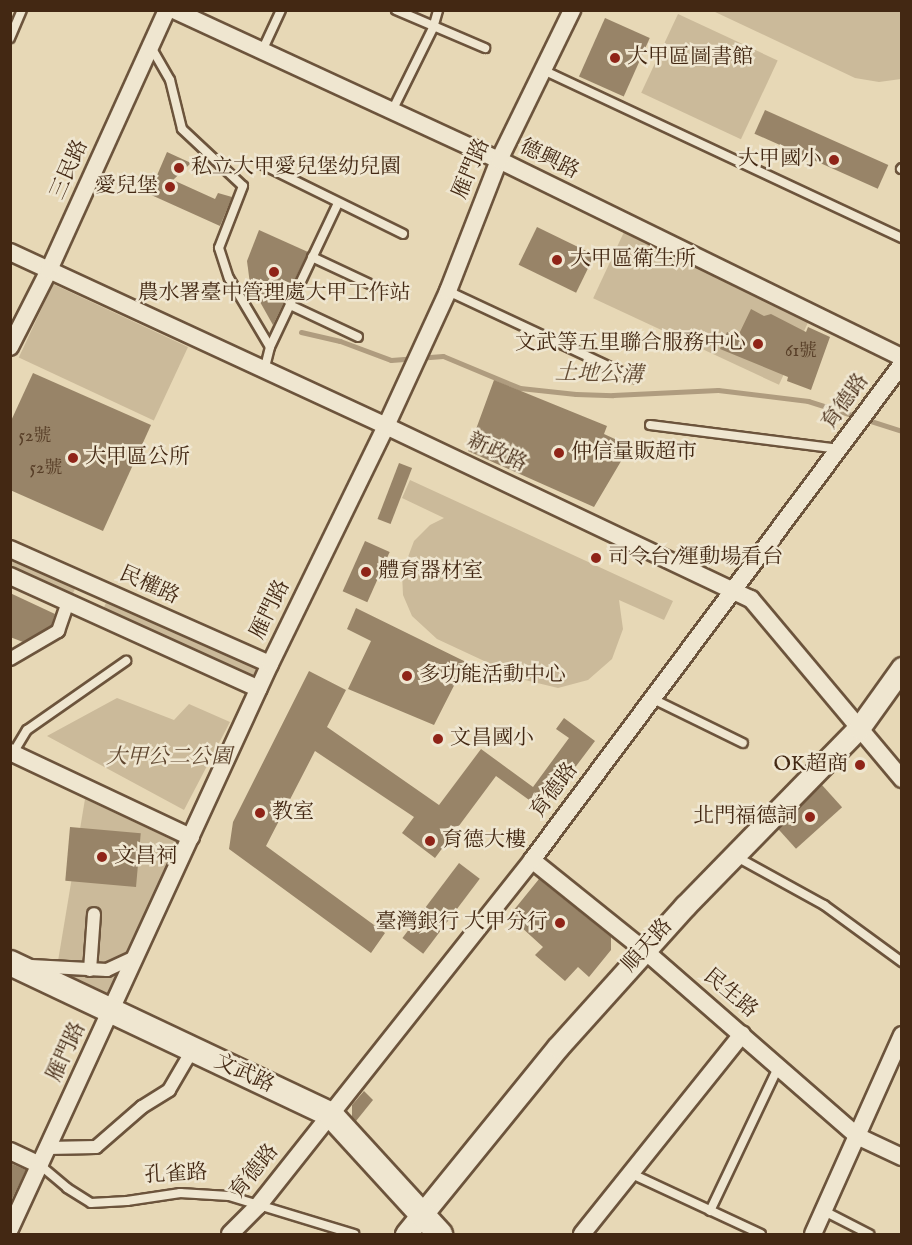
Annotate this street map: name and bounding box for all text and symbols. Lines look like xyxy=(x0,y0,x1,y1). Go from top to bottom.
place label: 大甲區圖書館 xyxy=(627,45,753,71)
marker: 大甲區圖書館 xyxy=(608,51,622,65)
street label: 雁門路 xyxy=(448,135,496,203)
street label: 德興路 xyxy=(515,135,583,185)
street label: 三民路 xyxy=(46,136,94,204)
place label: 大甲國小 xyxy=(738,147,822,173)
marker: 大甲國小 xyxy=(827,153,841,167)
place label: 私立大甲愛兒堡幼兒園 xyxy=(191,155,401,181)
marker: 私立大甲愛兒堡幼兒園 xyxy=(172,161,186,175)
place label: 愛兒堡 xyxy=(95,174,158,200)
marker: 愛兒堡 xyxy=(163,180,177,194)
place label: 大甲區衛生所 xyxy=(570,247,696,273)
marker: 大甲區衛生所 xyxy=(548,251,566,269)
marker: 農水署臺中管理處大甲工作站 xyxy=(267,265,281,279)
place label: 農水署臺中管理處大甲工作站 xyxy=(138,281,410,307)
place label: 文武等五里聯合服務中心 xyxy=(515,331,746,357)
marker: 文武等五里聯合服務中心 xyxy=(751,337,765,351)
house number: 61號 xyxy=(785,341,817,363)
water label: 土地公溝 xyxy=(555,360,643,390)
street label: 育德路 xyxy=(817,369,875,435)
house number: 52號 xyxy=(19,426,51,448)
street label: 新政路 xyxy=(463,428,531,478)
place label: 仲信量販超市 xyxy=(571,440,697,466)
place label: 大甲區公所 xyxy=(85,445,190,471)
marker: 仲信量販超市 xyxy=(552,446,566,460)
marker: 大甲區公所 xyxy=(66,451,80,465)
house number: 52號 xyxy=(30,458,62,480)
place label: 司令台/運動場看台 xyxy=(608,545,783,571)
marker: 司令台/運動場看台 xyxy=(589,551,603,565)
place label: 體育器材室 xyxy=(378,559,483,585)
street label: 民權路 xyxy=(115,562,183,610)
marker: 體育器材室 xyxy=(359,565,373,579)
street label: 雁門路 xyxy=(246,576,296,644)
place label: 多功能活動中心 xyxy=(419,663,566,689)
marker: 多功能活動中心 xyxy=(400,669,414,683)
place label: 文昌國小 xyxy=(450,726,534,752)
marker: 文昌國小 xyxy=(431,732,445,746)
park label: 大甲公二公園 xyxy=(106,745,232,771)
place label: OK超商 xyxy=(774,752,848,778)
street label: 育德路 xyxy=(526,758,584,824)
marker: OK超商 xyxy=(853,758,867,772)
place label: 教室 xyxy=(272,800,314,826)
place label: 北門福德詞 xyxy=(693,804,798,830)
marker: 教室 xyxy=(253,806,267,820)
marker: 北門福德詞 xyxy=(803,810,817,824)
place label: 育德大樓 xyxy=(442,828,526,854)
marker: 育德大樓 xyxy=(423,834,437,848)
place label: 文昌祠 xyxy=(114,844,177,870)
marker: 文昌祠 xyxy=(95,850,109,864)
place label: 臺灣銀行 大甲分行 xyxy=(375,910,548,936)
street label: 順天路 xyxy=(618,914,678,978)
marker: 臺灣銀行 大甲分行 xyxy=(553,916,567,930)
street label: 民生路 xyxy=(698,964,762,1024)
street label: 雁門路 xyxy=(42,1018,92,1086)
street label: 文武路 xyxy=(210,1049,278,1099)
street label: 育德路 xyxy=(225,1140,285,1204)
street label: 孔雀路 xyxy=(144,1161,208,1189)

